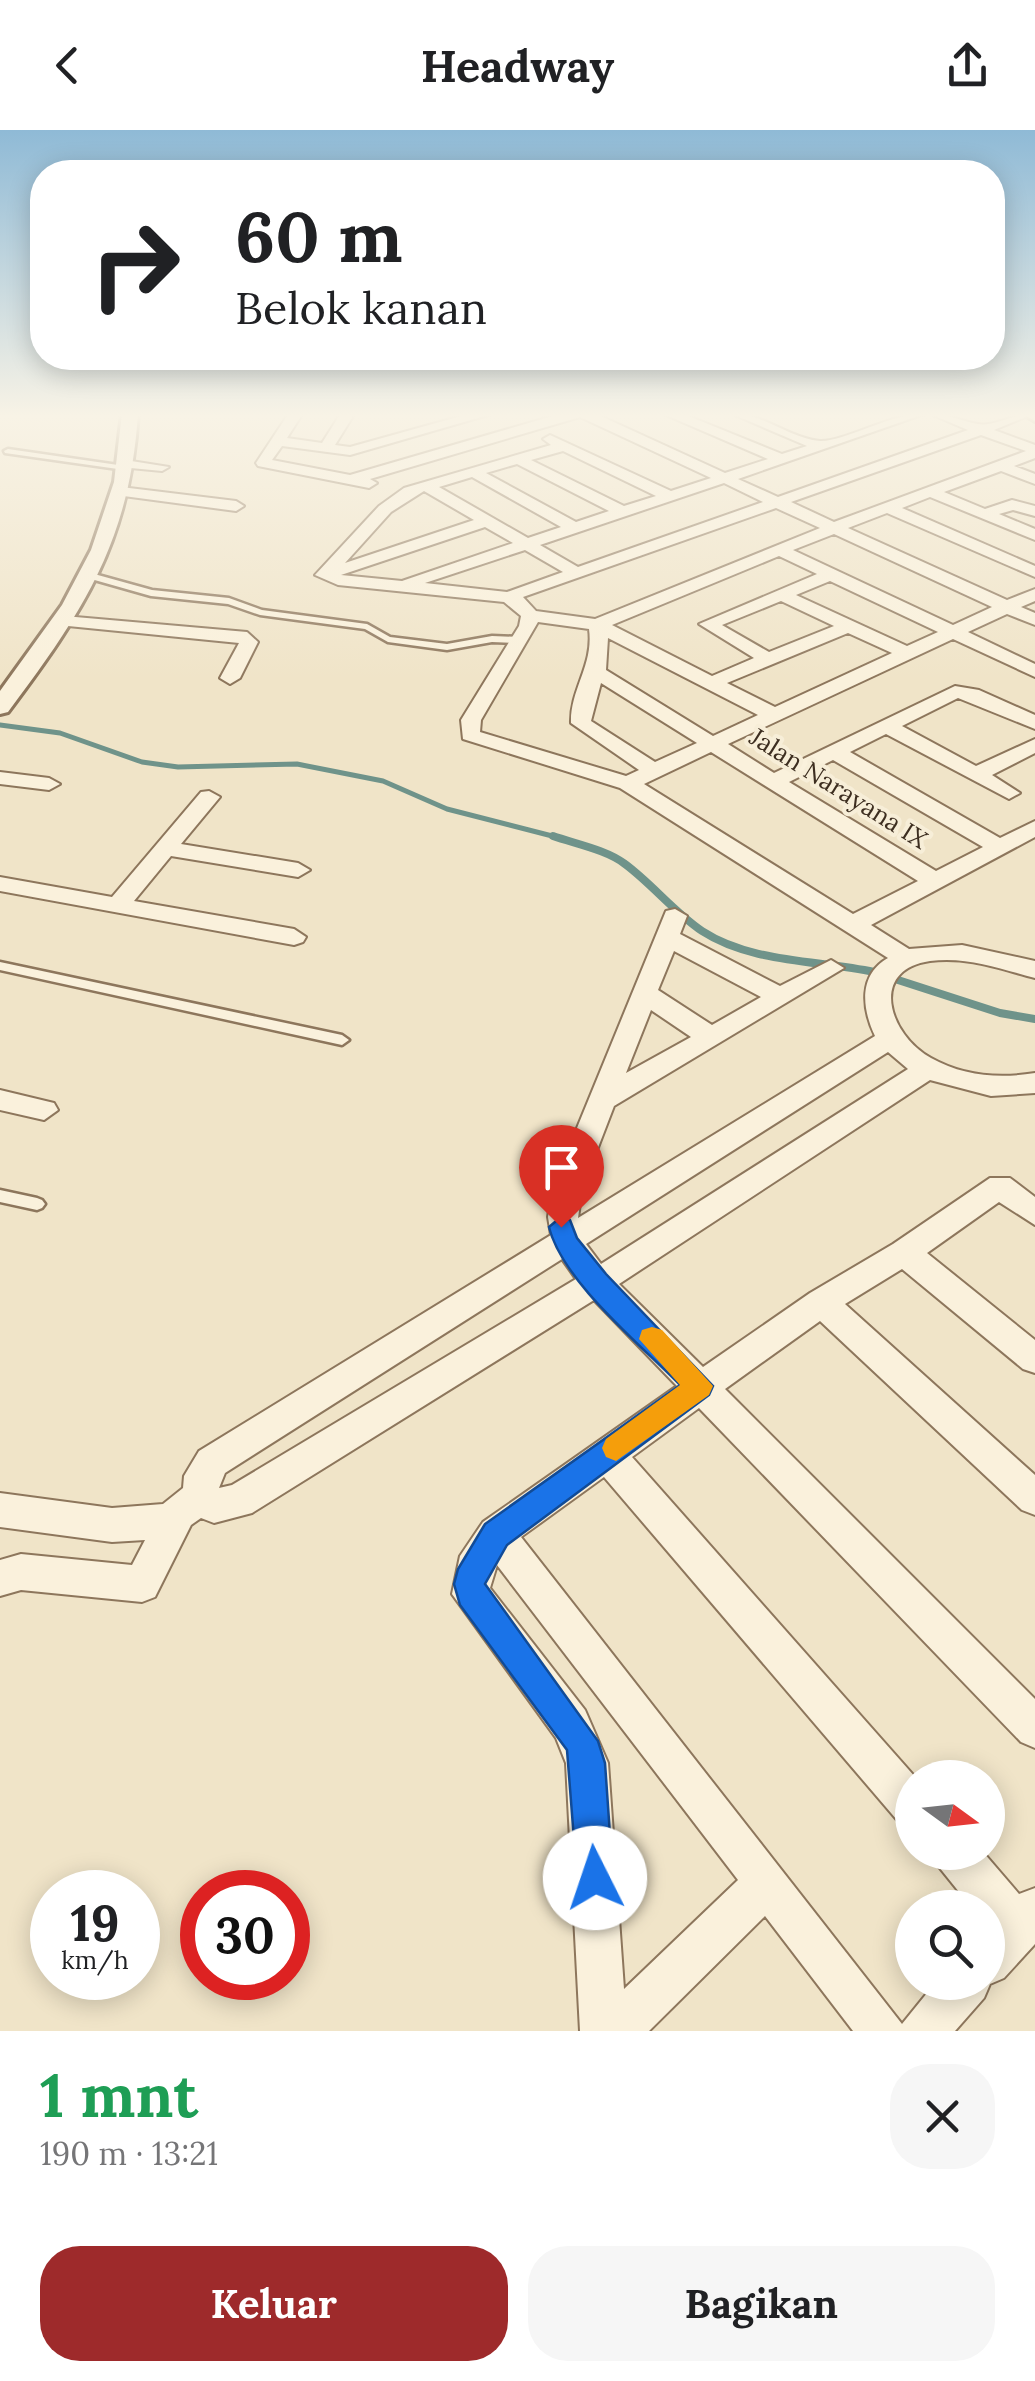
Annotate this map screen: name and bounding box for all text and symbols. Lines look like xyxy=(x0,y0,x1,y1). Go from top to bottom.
text: Headway xyxy=(421,37,614,94)
icon: back xyxy=(40,38,95,93)
icon: share xyxy=(940,38,995,93)
text: 60 m xyxy=(235,192,403,281)
icon: right xyxy=(70,200,200,330)
text: Belok kanan xyxy=(235,279,487,336)
street label: Jalan Narayana IX xyxy=(743,720,935,856)
pin xyxy=(519,1125,604,1228)
icon: arrive xyxy=(534,1140,589,1195)
north arrow xyxy=(895,1760,1005,1870)
map controls xyxy=(895,1760,1005,2000)
position arrow xyxy=(543,1826,647,1930)
speed limit sign: 30 xyxy=(180,1870,310,2000)
button: search xyxy=(895,1890,1005,2000)
text: 19 xyxy=(70,1891,120,1955)
text: km/h xyxy=(61,1944,129,1976)
text: 1 mnt xyxy=(40,2057,198,2133)
button: close xyxy=(890,2064,995,2169)
text: 190 m · 13:21 xyxy=(40,2133,218,2174)
button: Keluar xyxy=(40,2246,508,2361)
button: Bagikan xyxy=(528,2246,995,2361)

